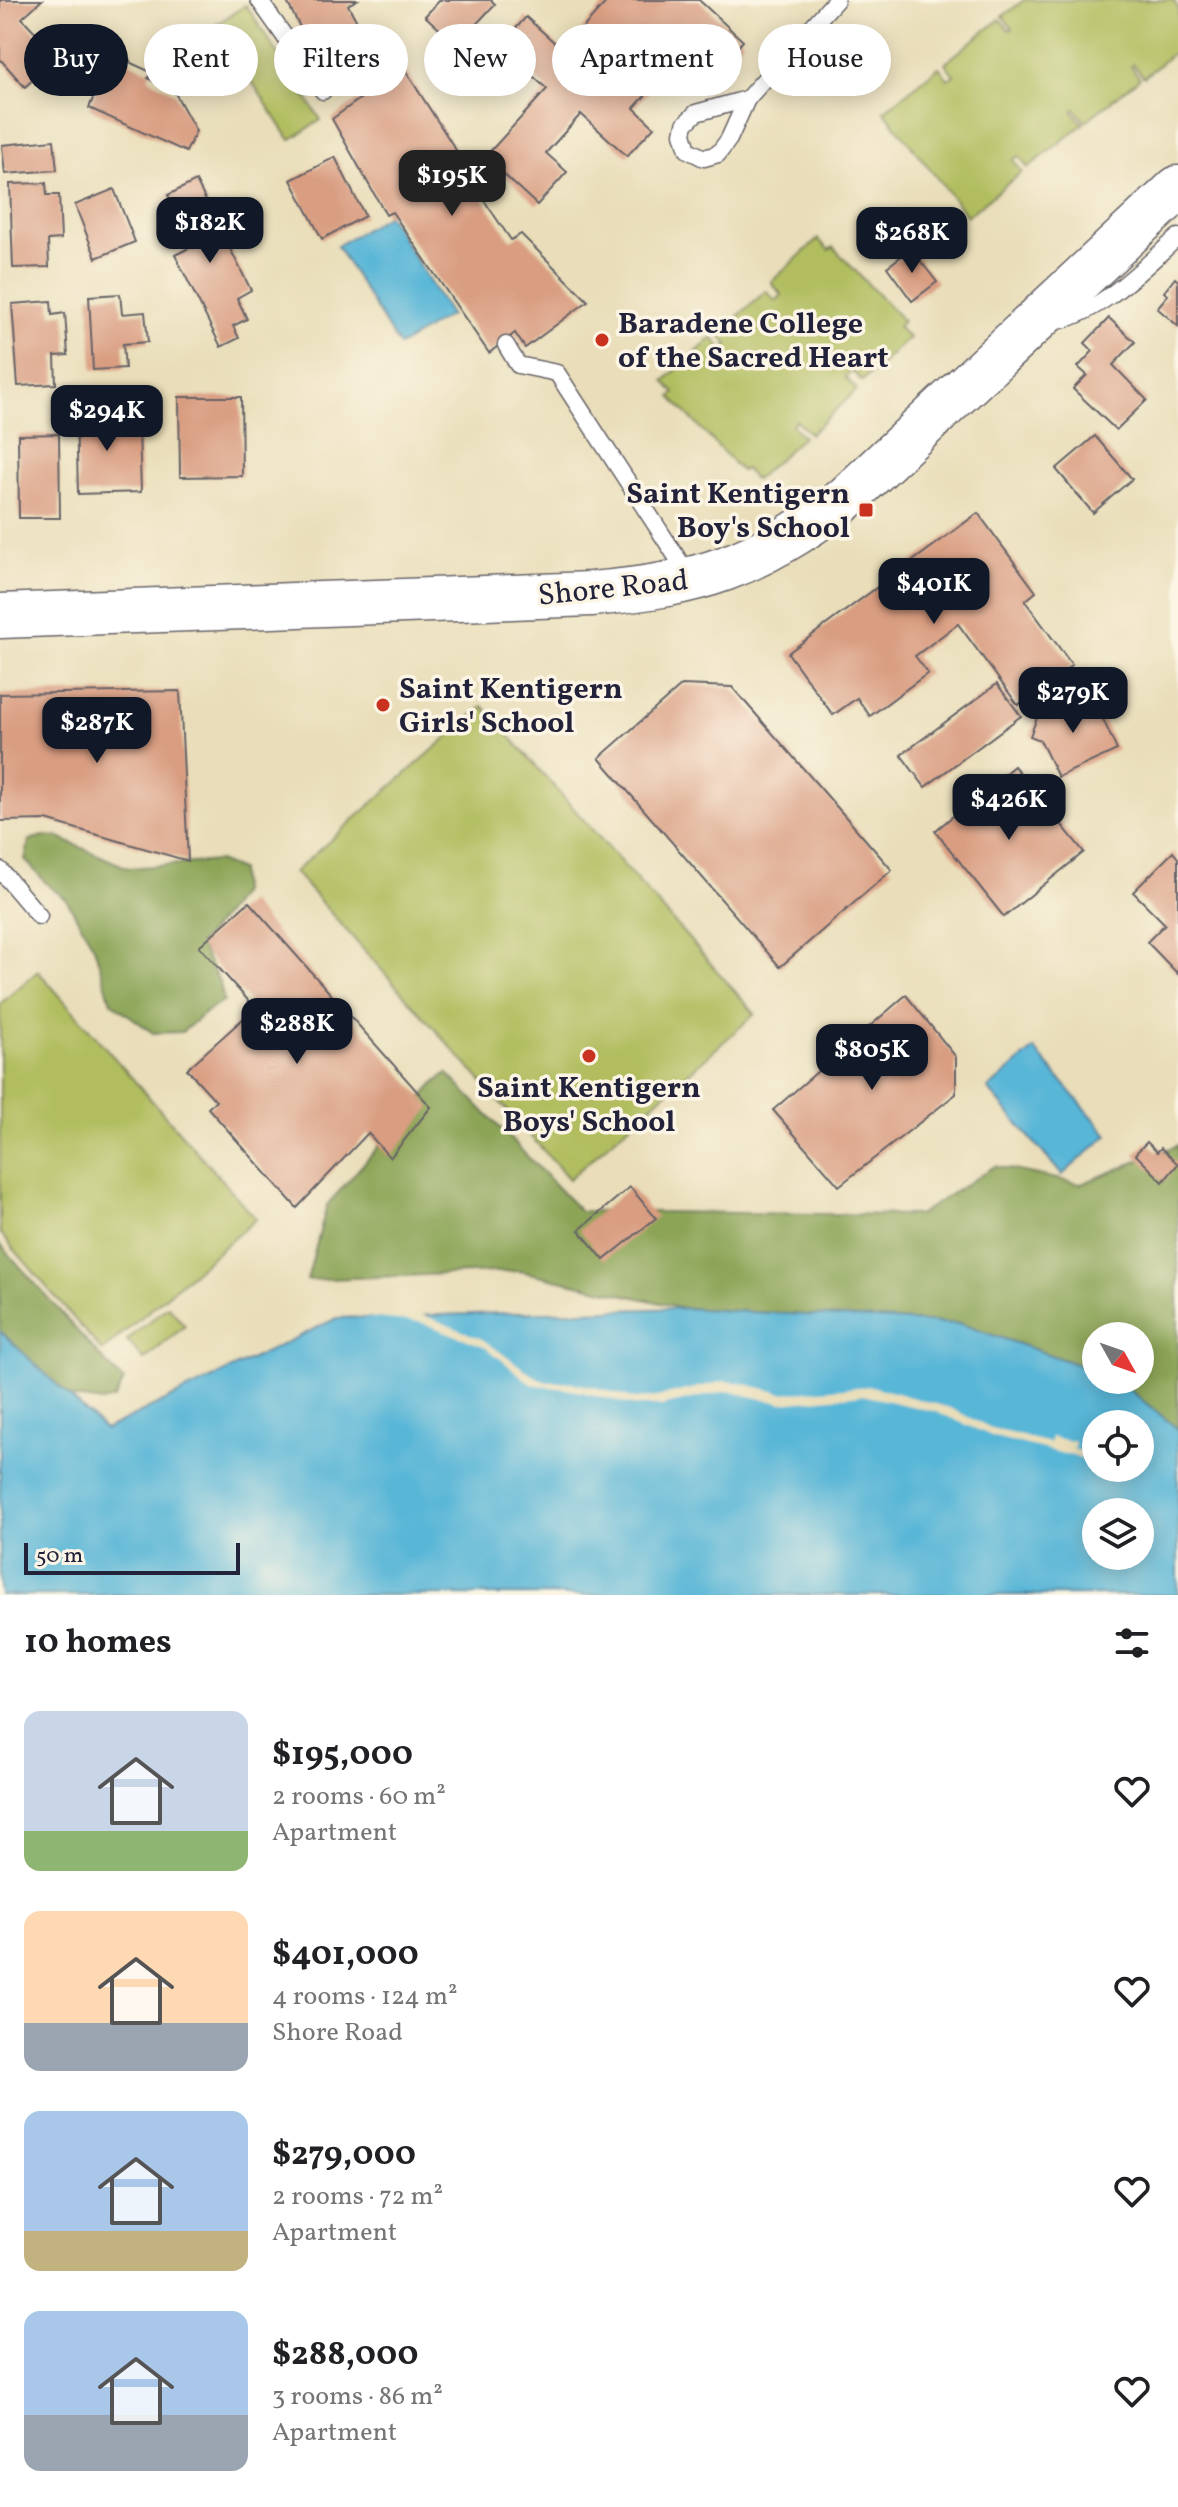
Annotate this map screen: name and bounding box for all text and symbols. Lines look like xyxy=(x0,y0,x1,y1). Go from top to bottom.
chip: Buy xyxy=(24,24,128,96)
chip: Rent xyxy=(144,24,258,96)
chip: Filters xyxy=(274,24,408,96)
chip: New xyxy=(424,24,536,96)
chip: Apartment xyxy=(552,24,742,96)
chip: House xyxy=(758,24,891,96)
pin: $195K xyxy=(396,150,508,218)
text: $195K xyxy=(417,158,487,194)
pin: $182K xyxy=(154,197,266,265)
text: $182K xyxy=(174,205,246,241)
pin: $268K xyxy=(856,207,968,275)
text: $268K xyxy=(874,215,950,251)
place label: Baradene College of the Sacred Heart xyxy=(618,304,889,380)
marker: Baradene College of the Sacred Heart xyxy=(593,331,611,349)
pin: $294K xyxy=(51,385,163,453)
text: $294K xyxy=(69,393,145,429)
place label: Saint Kentigern Boy's School xyxy=(626,474,850,550)
marker: Saint Kentigern Boy's School xyxy=(857,501,875,519)
pin: $401K xyxy=(878,558,990,626)
street label: Shore Road xyxy=(536,560,690,618)
text: $401K xyxy=(896,566,972,602)
pin: $279K xyxy=(1017,667,1129,735)
place label: Saint Kentigern Girls' School xyxy=(399,669,623,745)
text: $279K xyxy=(1037,675,1109,711)
marker: Saint Kentigern Girls' School xyxy=(374,696,392,714)
pin: $287K xyxy=(41,697,153,765)
text: $287K xyxy=(60,705,134,741)
pin: $426K xyxy=(953,774,1065,842)
text: $426K xyxy=(971,782,1047,818)
pin: $288K xyxy=(241,998,353,1066)
text: $288K xyxy=(259,1006,335,1042)
pin: $805K xyxy=(816,1024,928,1092)
text: $805K xyxy=(834,1032,910,1068)
marker: Saint Kentigern Boys' School xyxy=(580,1047,598,1065)
place label: Saint Kentigern Boys' School xyxy=(477,1068,701,1144)
north arrow xyxy=(1082,1322,1154,1394)
map controls xyxy=(1082,1322,1154,1570)
button: locate xyxy=(1082,1410,1154,1482)
button: layers xyxy=(1082,1498,1154,1570)
scale bar xyxy=(24,1539,240,1575)
text: 50 m xyxy=(36,1541,83,1572)
text: 10 homes xyxy=(24,1620,172,1667)
icon: filters xyxy=(1110,1621,1154,1665)
text: $195,000 xyxy=(272,1732,413,1779)
icon: home xyxy=(88,1743,184,1839)
icon: heart xyxy=(1110,1769,1154,1813)
text: 2 rooms · 60 m² xyxy=(272,1779,446,1815)
text: Apartment xyxy=(272,1815,397,1851)
text: $401,000 xyxy=(272,1932,419,1979)
icon: home xyxy=(88,1943,184,2039)
icon: heart xyxy=(1110,1969,1154,2013)
text: 4 rooms · 124 m² xyxy=(272,1979,458,2015)
text: Shore Road xyxy=(272,2015,403,2051)
text: $279,000 xyxy=(272,2132,416,2179)
icon: home xyxy=(88,2143,184,2239)
icon: heart xyxy=(1110,2169,1154,2213)
text: 2 rooms · 72 m² xyxy=(272,2179,443,2215)
text: Apartment xyxy=(272,2215,397,2251)
text: $288,000 xyxy=(272,2332,419,2379)
icon: home xyxy=(88,2343,184,2439)
icon: heart xyxy=(1110,2369,1154,2413)
text: 3 rooms · 86 m² xyxy=(272,2379,443,2415)
text: Apartment xyxy=(272,2415,397,2451)

